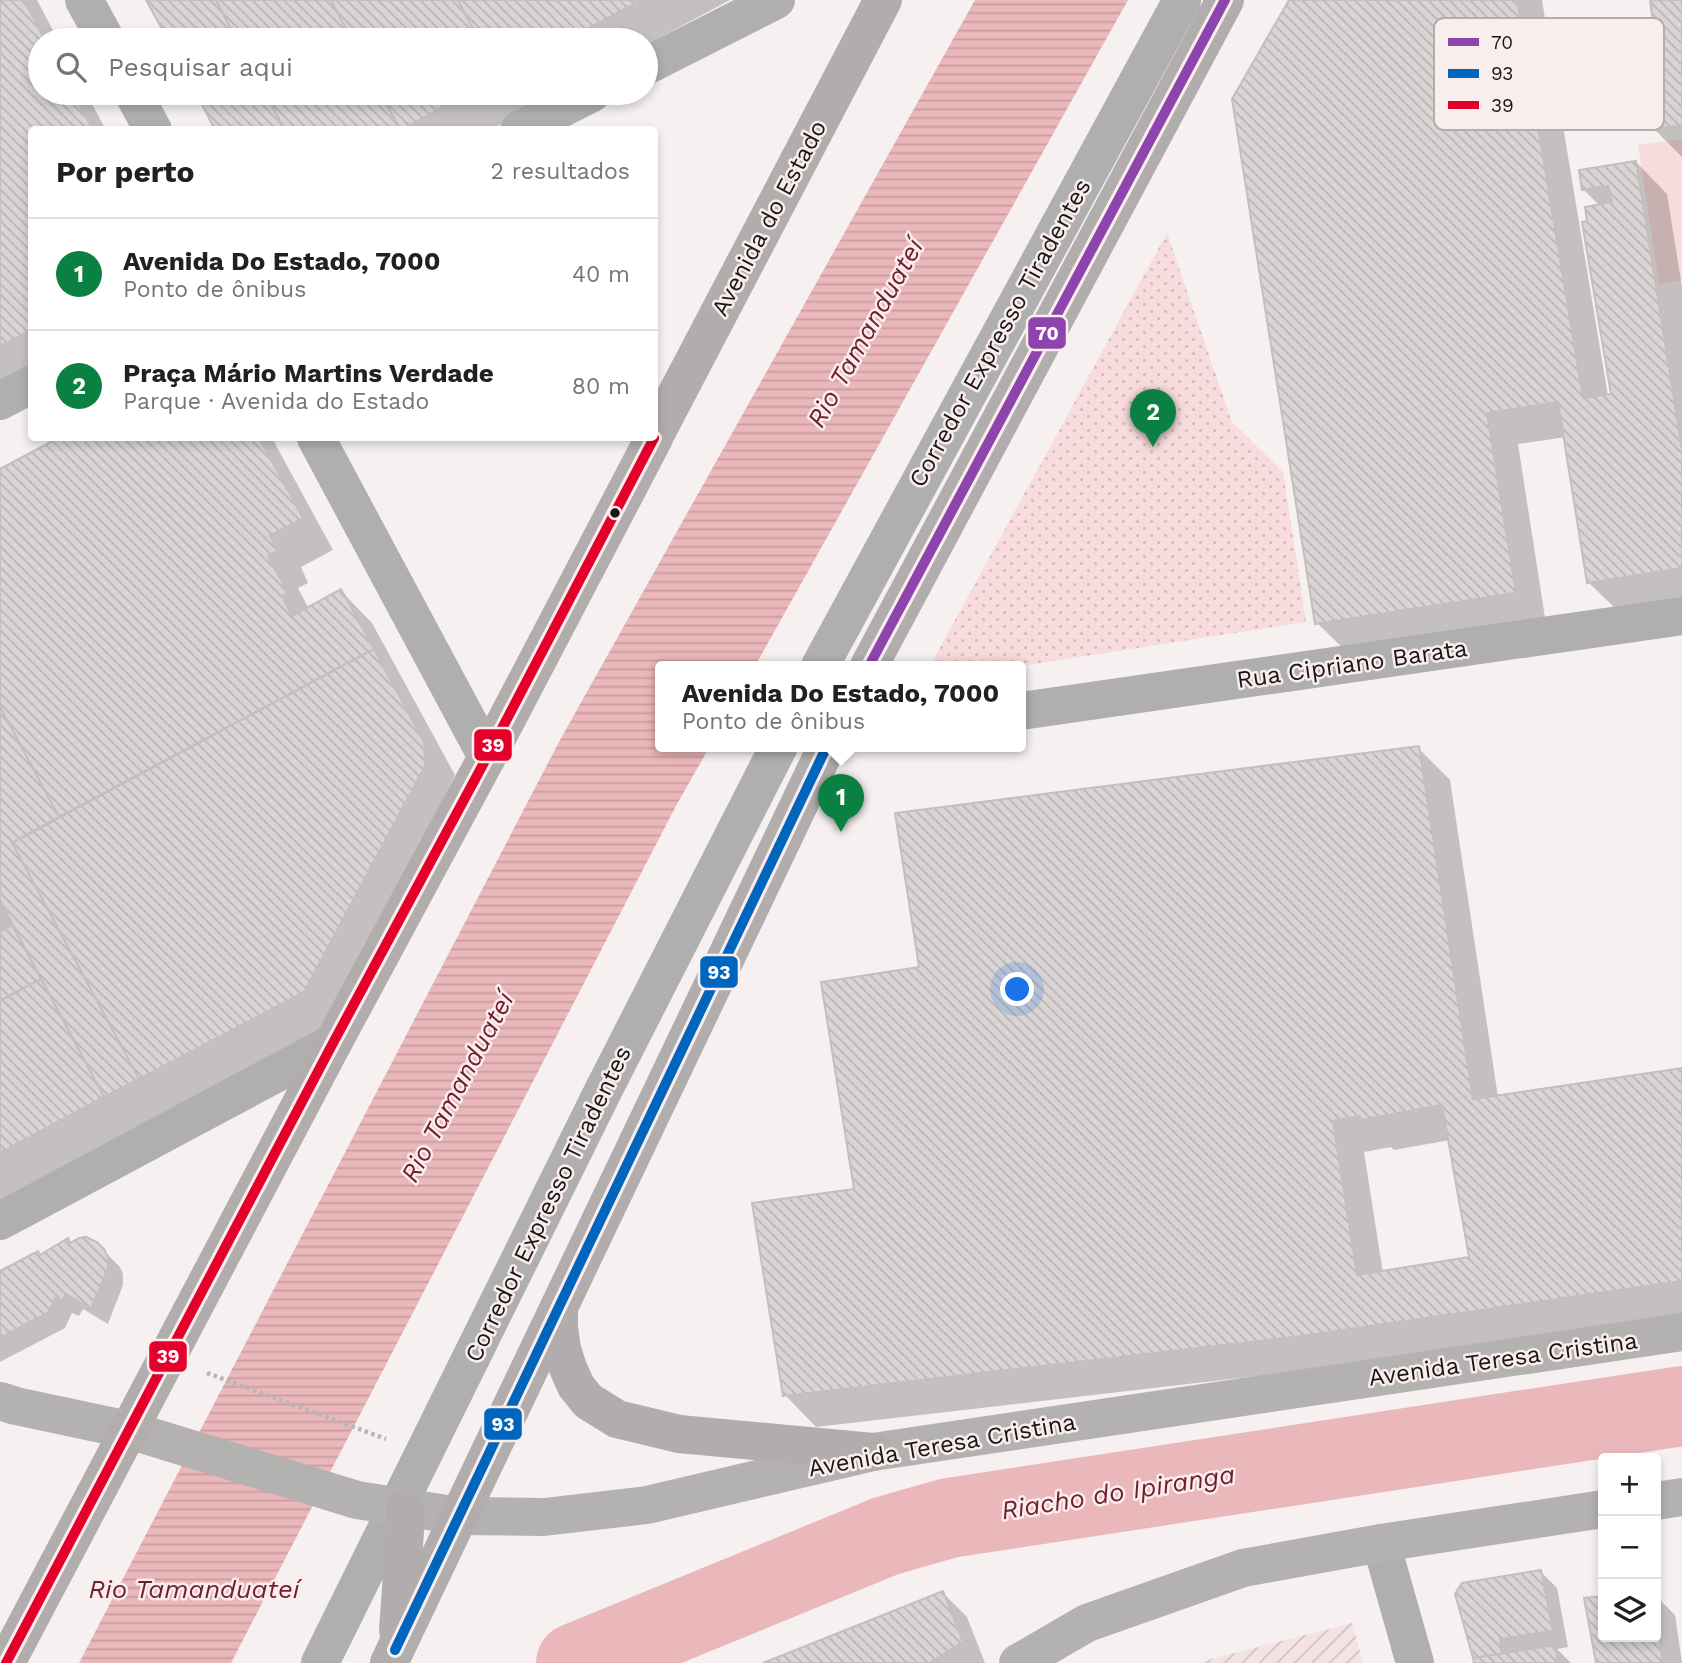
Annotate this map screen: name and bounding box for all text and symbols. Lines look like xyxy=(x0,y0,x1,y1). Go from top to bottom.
legend xyxy=(1434,18,1664,130)
search box xyxy=(28,28,658,105)
text: 70 xyxy=(1491,31,1513,54)
icon: search xyxy=(52,48,90,86)
text: Pesquisar aqui xyxy=(108,52,293,82)
text: 93 xyxy=(1491,62,1513,85)
text: 39 xyxy=(1491,94,1514,117)
street label: Avenida do Estado xyxy=(706,115,832,321)
text: Por perto xyxy=(56,154,194,189)
text: 2 resultados xyxy=(491,158,630,185)
street label: Corredor Expresso Tiradentes xyxy=(903,174,1097,492)
water label: Rio Tamanduateí xyxy=(801,231,931,433)
text: Avenida Do Estado, 7000 xyxy=(123,246,441,276)
text: 1 xyxy=(74,261,84,288)
text: 40 m xyxy=(572,261,630,288)
text: Ponto de ônibus xyxy=(123,276,306,303)
line badge: 70 xyxy=(1027,316,1067,350)
text: 70 xyxy=(1035,322,1059,345)
text: Praça Mário Martins Verdade xyxy=(123,358,494,388)
text: 2 xyxy=(72,373,86,400)
text: 80 m xyxy=(572,373,630,400)
text: Parque · Avenida do Estado xyxy=(123,388,429,415)
pin: 2 xyxy=(1130,389,1176,447)
unlabelled marker xyxy=(608,506,622,520)
street label: Rua Cipriano Barata xyxy=(1235,634,1469,694)
popup xyxy=(655,661,1026,752)
text: Avenida Do Estado, 7000 xyxy=(682,678,999,708)
text: Ponto de ônibus xyxy=(682,708,865,735)
line badge: 39 xyxy=(473,728,513,762)
text: 39 xyxy=(482,734,504,757)
pin: 1 xyxy=(818,774,864,832)
line badge: 93 xyxy=(699,955,739,989)
text: 93 xyxy=(708,961,730,984)
your location xyxy=(1000,972,1034,1006)
water label: Rio Tamanduateí xyxy=(394,984,521,1187)
street label: Corredor Expresso Tiradentes xyxy=(459,1041,637,1367)
street label: Avenida Teresa Cristina xyxy=(1367,1326,1639,1392)
line badge: 39 xyxy=(148,1340,188,1373)
text: 39 xyxy=(157,1345,179,1368)
line badge: 93 xyxy=(483,1407,523,1441)
street label: Avenida Teresa Cristina xyxy=(806,1408,1078,1482)
text: 93 xyxy=(492,1413,514,1436)
map controls xyxy=(1598,1453,1661,1642)
button: + xyxy=(1598,1453,1661,1516)
water label: Riacho do Ipiranga xyxy=(999,1459,1237,1525)
button: − xyxy=(1598,1516,1661,1579)
water label: Rio Tamanduateí xyxy=(89,1574,303,1604)
button: layers xyxy=(1598,1579,1661,1642)

